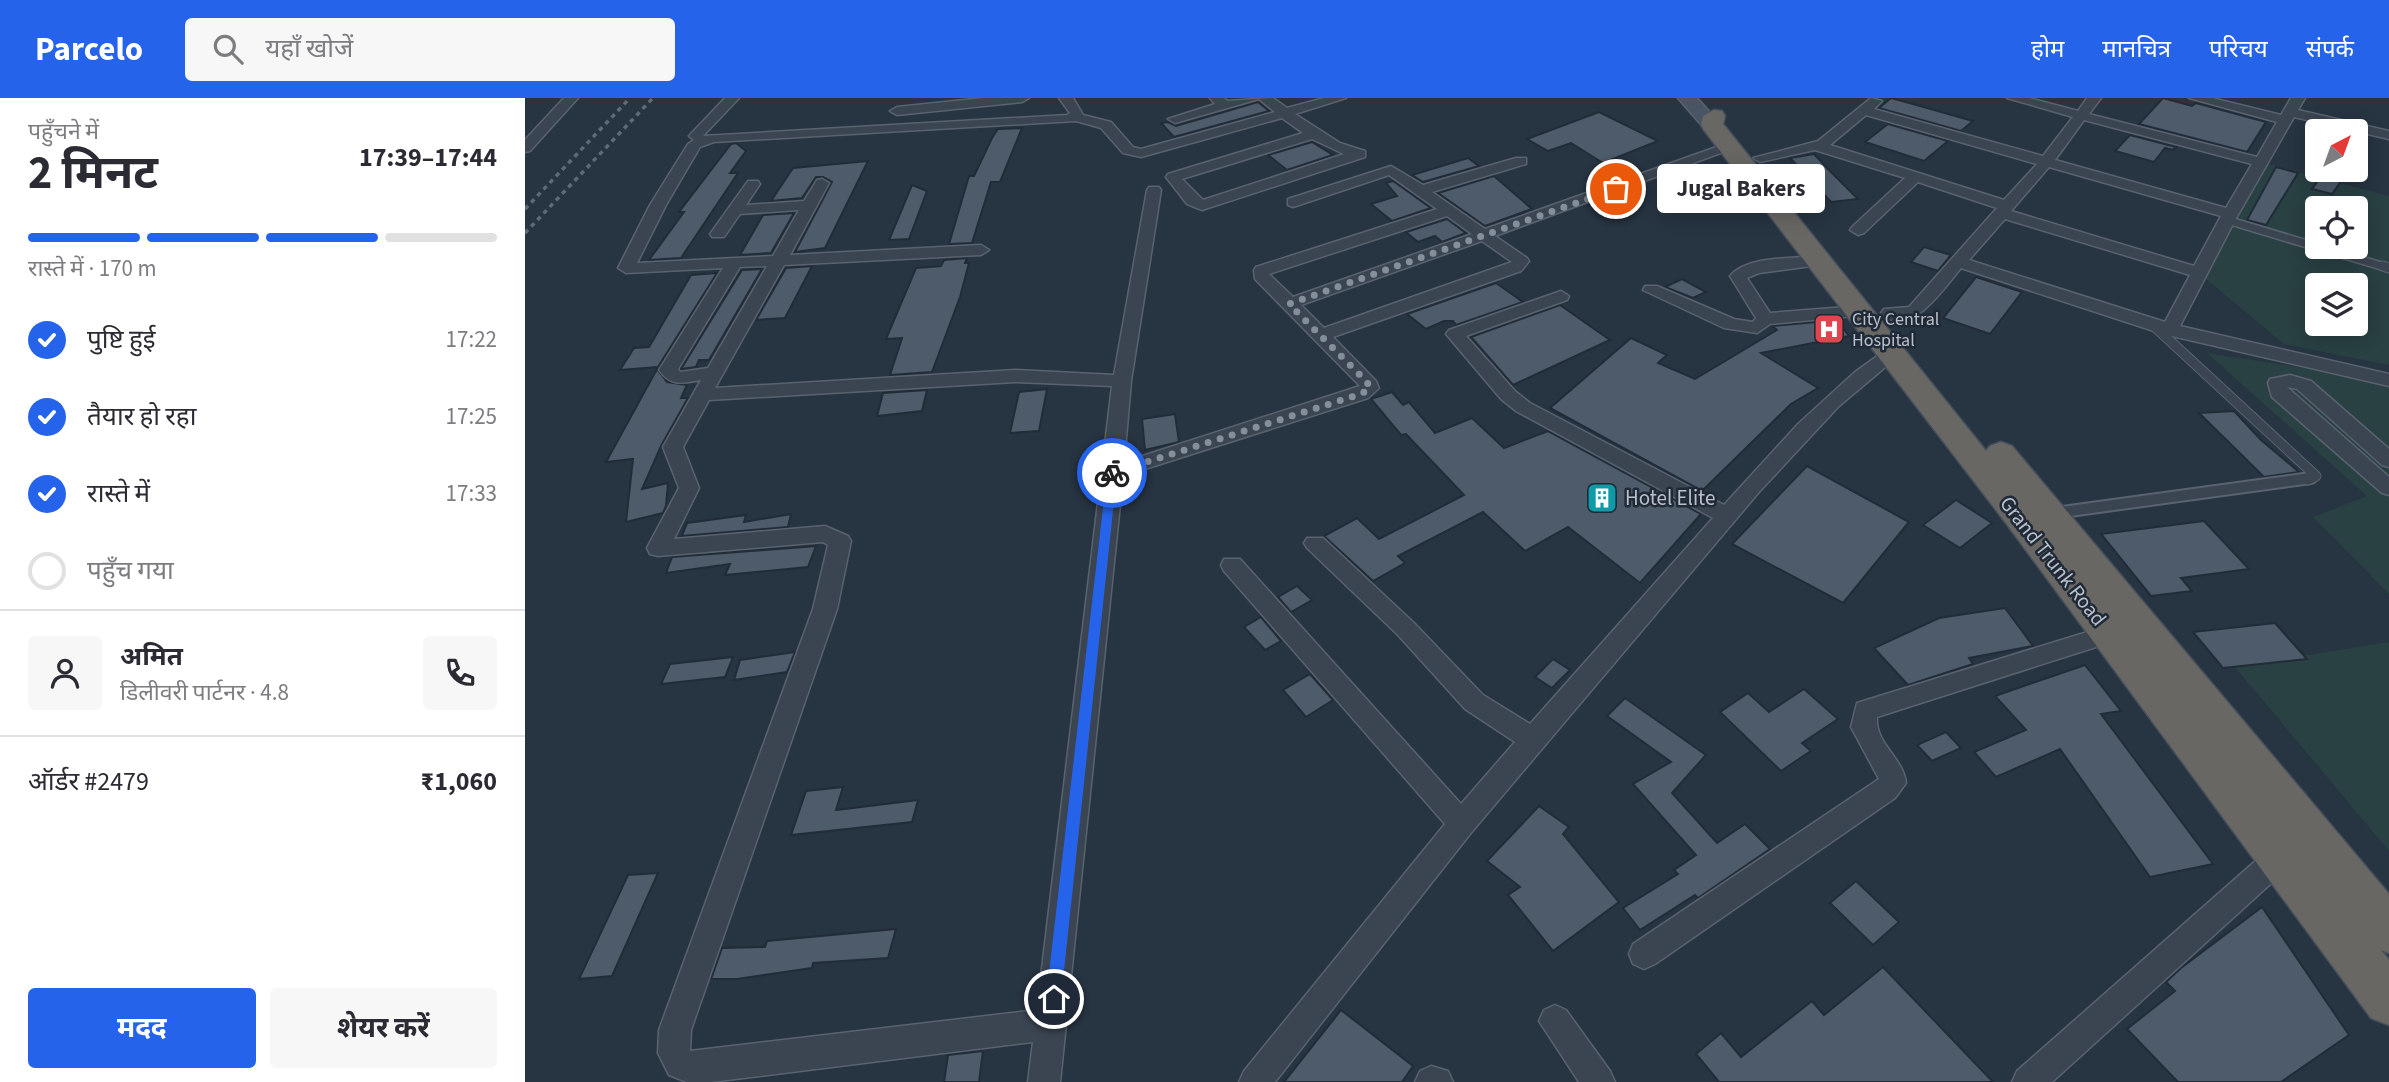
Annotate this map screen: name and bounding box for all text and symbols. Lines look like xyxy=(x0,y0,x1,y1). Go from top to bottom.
search box xyxy=(185,18,675,81)
text: Parcelo xyxy=(35,26,143,73)
icon: search xyxy=(209,30,247,68)
text: यहाँ खोजें xyxy=(265,30,353,67)
text: होम xyxy=(2031,32,2064,67)
text: मानचित्र xyxy=(2102,32,2171,67)
text: परिचय xyxy=(2209,32,2268,67)
text: संपर्क xyxy=(2306,32,2354,67)
text: पहुँचने में xyxy=(28,115,99,148)
north arrow xyxy=(2305,119,2368,182)
map controls xyxy=(2305,119,2368,336)
text: 17:39–17:44 xyxy=(359,139,497,176)
text: 2 मिनट xyxy=(28,141,158,206)
pin xyxy=(1586,159,1646,219)
callout: Jugal Bakers xyxy=(1658,164,1826,214)
icon: bag xyxy=(1597,170,1635,208)
text: Jugal Bakers xyxy=(1677,172,1805,205)
button: locate xyxy=(2305,196,2368,259)
text: रास्ते में · 170 m xyxy=(28,252,157,285)
button: layers xyxy=(2305,273,2368,336)
place label: City Central Hospital xyxy=(1852,307,1939,353)
hospital icon: City Central Hospital xyxy=(1812,312,1846,346)
icon: check xyxy=(28,321,66,359)
text: पुष्टि हुई xyxy=(87,321,155,358)
text: 17:22 xyxy=(446,323,497,356)
icon: check xyxy=(28,398,66,436)
text: तैयार हो रहा xyxy=(87,398,196,435)
text: 17:25 xyxy=(446,400,497,433)
courier xyxy=(1077,438,1147,508)
icon: bike xyxy=(1093,454,1131,492)
icon: check xyxy=(28,475,66,513)
text: रास्ते में xyxy=(87,475,150,512)
text: 17:33 xyxy=(446,477,497,510)
building icon: Hotel Elite xyxy=(1585,481,1619,515)
place label: Hotel Elite xyxy=(1625,483,1715,513)
street label: Grand Trunk Road xyxy=(1993,490,2113,632)
text: पहुँच गया xyxy=(87,552,174,589)
button: person xyxy=(28,636,102,710)
button: phone xyxy=(423,636,497,710)
text: अमित xyxy=(120,638,183,675)
text: डिलीवरी पार्टनर · 4.8 xyxy=(120,676,289,709)
text: ऑर्डर #2479 xyxy=(28,763,149,800)
text: ₹1,060 xyxy=(421,763,497,800)
pin xyxy=(1024,969,1084,1029)
icon: home xyxy=(1035,980,1073,1018)
button: मदद xyxy=(28,988,256,1068)
button: शेयर करें xyxy=(270,988,497,1068)

